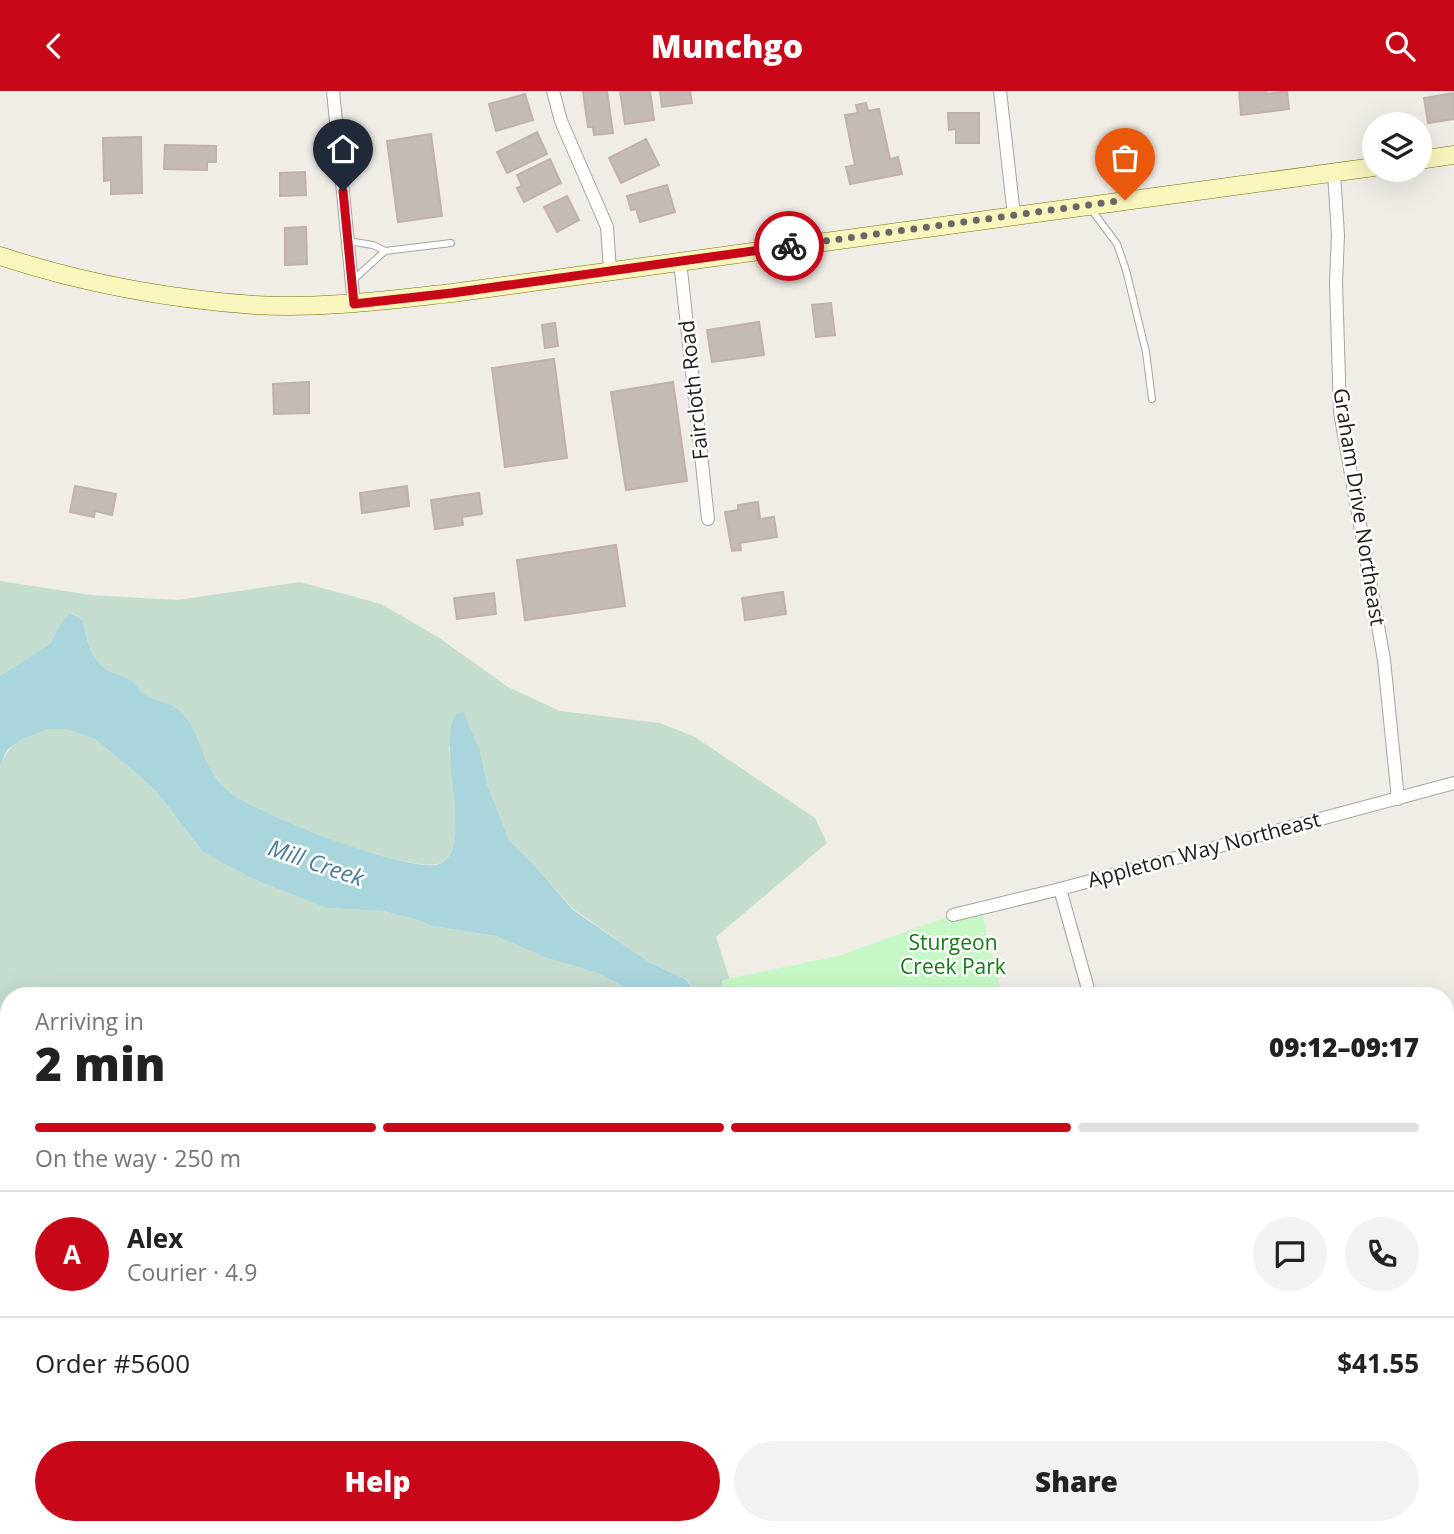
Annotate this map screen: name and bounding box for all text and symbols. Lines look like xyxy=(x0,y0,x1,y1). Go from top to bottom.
text: Munchgo xyxy=(651,24,803,67)
icon: back xyxy=(35,27,73,65)
icon: search xyxy=(1381,27,1419,65)
map controls xyxy=(1362,112,1432,182)
button: layers xyxy=(1362,112,1432,182)
pin xyxy=(313,119,373,191)
pin xyxy=(1095,128,1155,200)
icon: home xyxy=(324,130,362,168)
icon: bag xyxy=(1106,139,1144,177)
courier xyxy=(754,211,824,281)
icon: bike xyxy=(770,227,808,265)
street label: Faircloth Road xyxy=(672,319,714,461)
street label: Graham Drive Northeast xyxy=(1327,386,1393,628)
street label: Appleton Way Northeast xyxy=(1084,804,1323,894)
water label: Mill Creek xyxy=(264,831,369,894)
park label: Sturgeon Creek Park xyxy=(900,928,1006,980)
text: Arriving in xyxy=(35,1005,144,1037)
text: 09:12–09:17 xyxy=(1269,1029,1419,1065)
text: 2 min xyxy=(35,1032,166,1094)
text: On the way · 250 m xyxy=(35,1142,241,1174)
button: chat xyxy=(1253,1217,1327,1291)
button: phone xyxy=(1345,1217,1419,1291)
text: Alex xyxy=(127,1220,183,1256)
text: A xyxy=(63,1236,81,1272)
text: Courier · 4.9 xyxy=(127,1256,257,1288)
text: Order #5600 xyxy=(35,1345,190,1381)
text: $41.55 xyxy=(1337,1345,1419,1381)
button: Help xyxy=(35,1441,720,1521)
button: Share xyxy=(734,1441,1419,1521)

